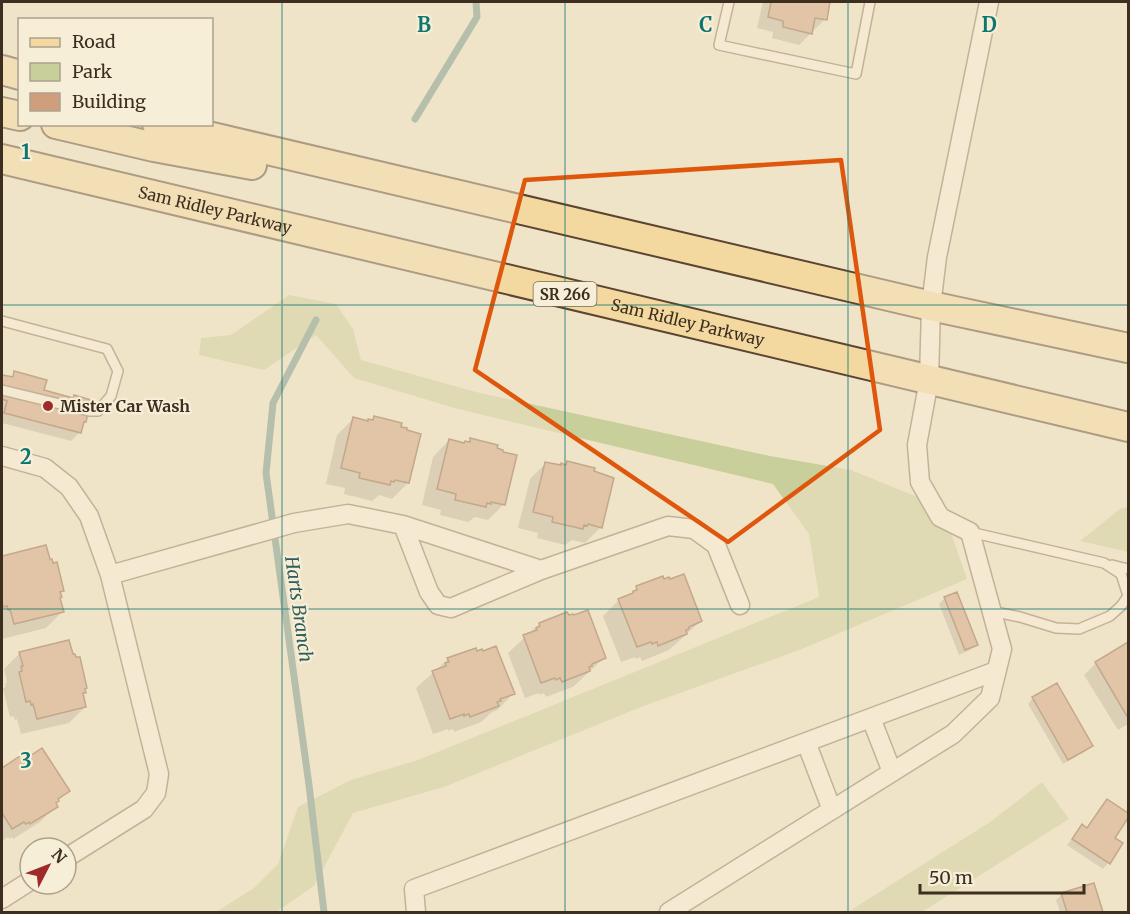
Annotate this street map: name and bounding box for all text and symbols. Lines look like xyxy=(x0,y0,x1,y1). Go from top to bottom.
text: B xyxy=(417,12,431,37)
text: C xyxy=(699,12,713,37)
text: D xyxy=(981,12,997,37)
legend xyxy=(18,18,213,126)
text: Road xyxy=(72,30,116,53)
text: Park xyxy=(72,60,113,83)
text: Building xyxy=(72,90,146,113)
text: 1 xyxy=(21,139,31,164)
street label: Sam Ridley Parkway xyxy=(136,182,294,238)
road number: SR 266 xyxy=(534,282,596,306)
street label: Sam Ridley Parkway xyxy=(609,294,767,350)
place label: Mister Car Wash xyxy=(60,396,190,416)
marker: Mister Car Wash xyxy=(41,399,55,413)
text: 2 xyxy=(20,444,32,469)
water label: Harts Branch xyxy=(280,553,318,664)
text: 3 xyxy=(20,748,32,773)
north arrow xyxy=(18,836,78,896)
text: N xyxy=(47,845,71,868)
scale bar xyxy=(920,857,1084,895)
text: 50 m xyxy=(929,866,973,889)

